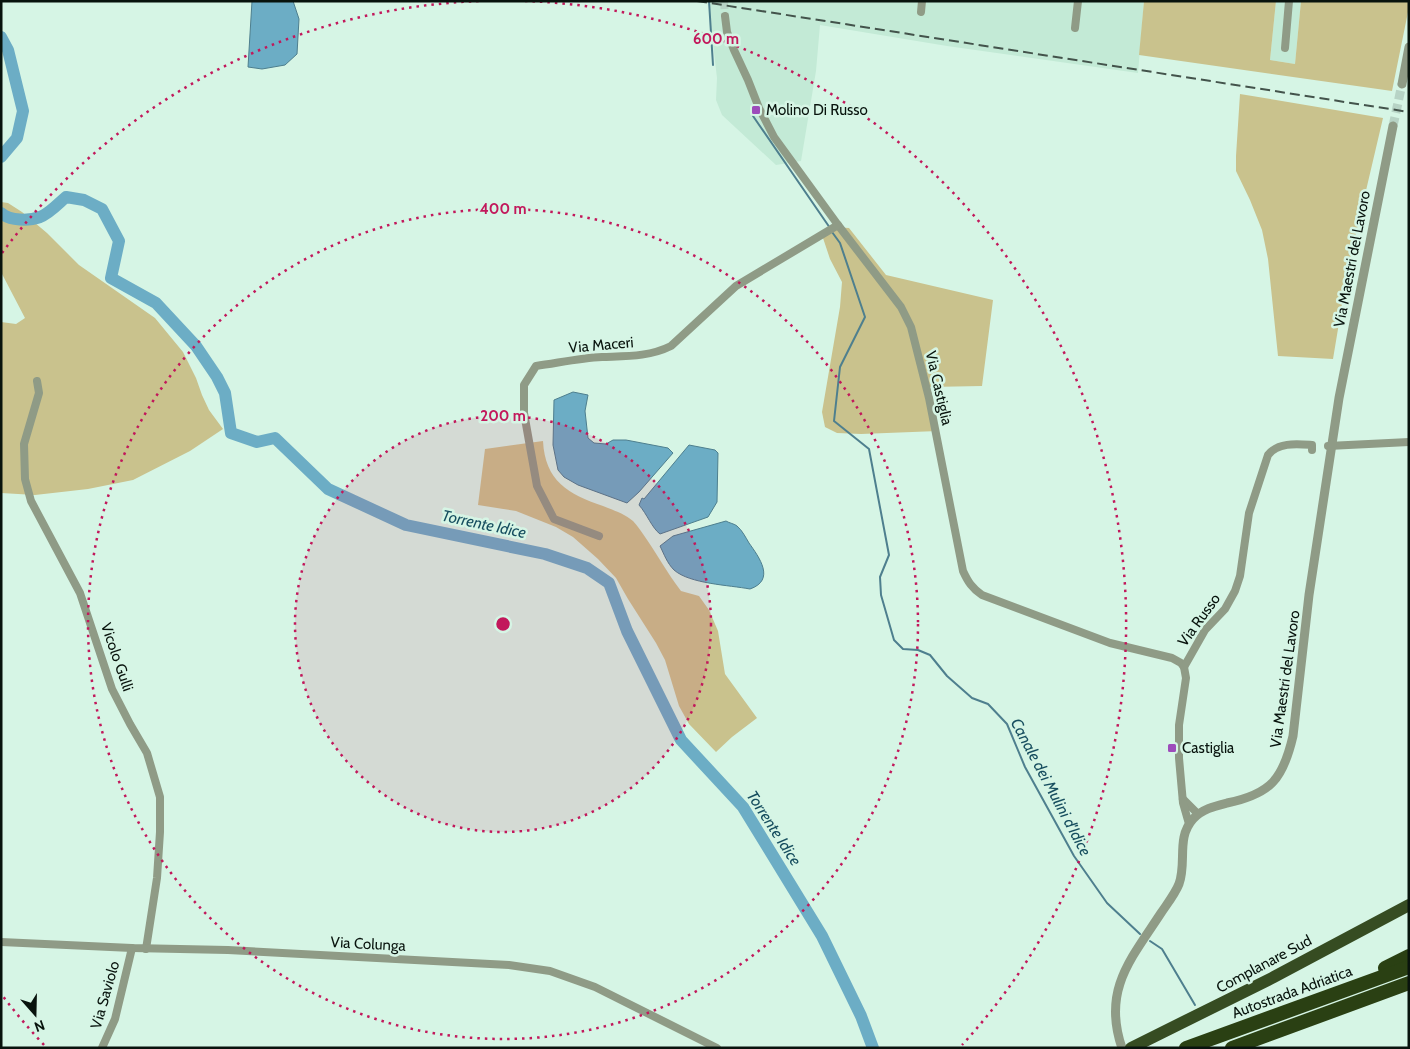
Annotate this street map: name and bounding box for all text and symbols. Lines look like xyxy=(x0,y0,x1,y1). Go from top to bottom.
text: 600 m xyxy=(693,30,739,48)
place label: Molino Di Russo xyxy=(766,101,868,119)
marker: Molino Di Russo xyxy=(750,104,762,116)
street label: Via Maestri del Lavoro xyxy=(1330,189,1374,329)
text: 400 m xyxy=(480,200,526,218)
street label: Via Maceri xyxy=(568,333,634,357)
street label: Via Castiglia xyxy=(922,349,956,428)
text: 200 m xyxy=(480,407,526,425)
water label: Torrente Idice xyxy=(440,506,528,542)
street label: Via Russo xyxy=(1174,590,1224,650)
street label: Via Maestri del Lavoro xyxy=(1266,609,1304,749)
centre of rings xyxy=(494,615,512,633)
street label: Vicolo Gulli xyxy=(97,620,137,694)
water label: Canale dei Mulini d'Idice xyxy=(1007,715,1095,859)
place label: Castiglia xyxy=(1182,739,1235,757)
marker: Castiglia xyxy=(1166,742,1178,754)
water label: Torrente Idice xyxy=(743,787,805,869)
street label: Complanare Sud xyxy=(1213,931,1315,997)
street label: Via Colunga xyxy=(330,933,407,955)
street label: Via Saviolo xyxy=(87,959,123,1031)
street label: Autostrada Adriatica xyxy=(1229,962,1355,1022)
north arrow xyxy=(10,989,60,1039)
text: N xyxy=(32,1016,47,1036)

